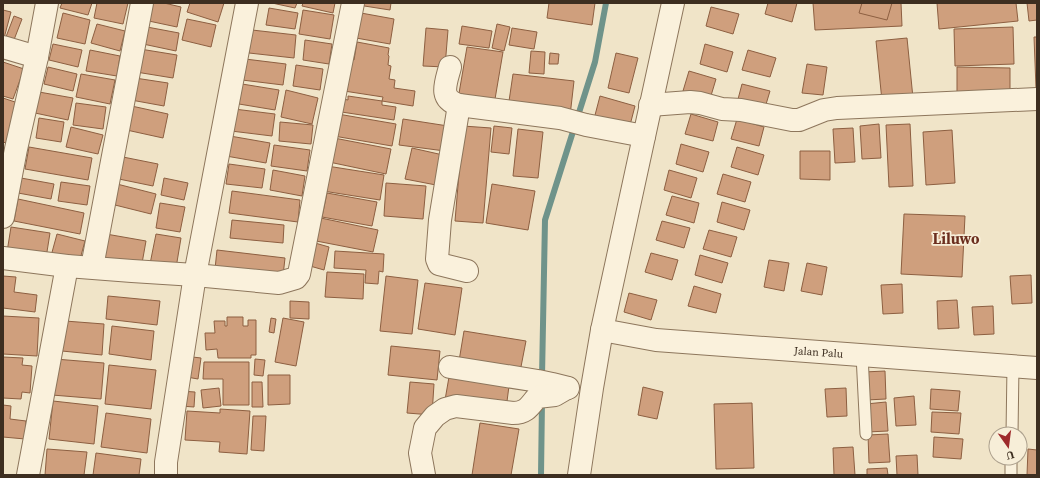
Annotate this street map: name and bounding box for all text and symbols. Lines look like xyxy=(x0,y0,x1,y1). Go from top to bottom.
district label: Liluwo xyxy=(932,228,980,249)
street label: Jalan Palu xyxy=(793,343,844,361)
north arrow xyxy=(988,426,1028,466)
text: U xyxy=(1005,447,1016,463)

